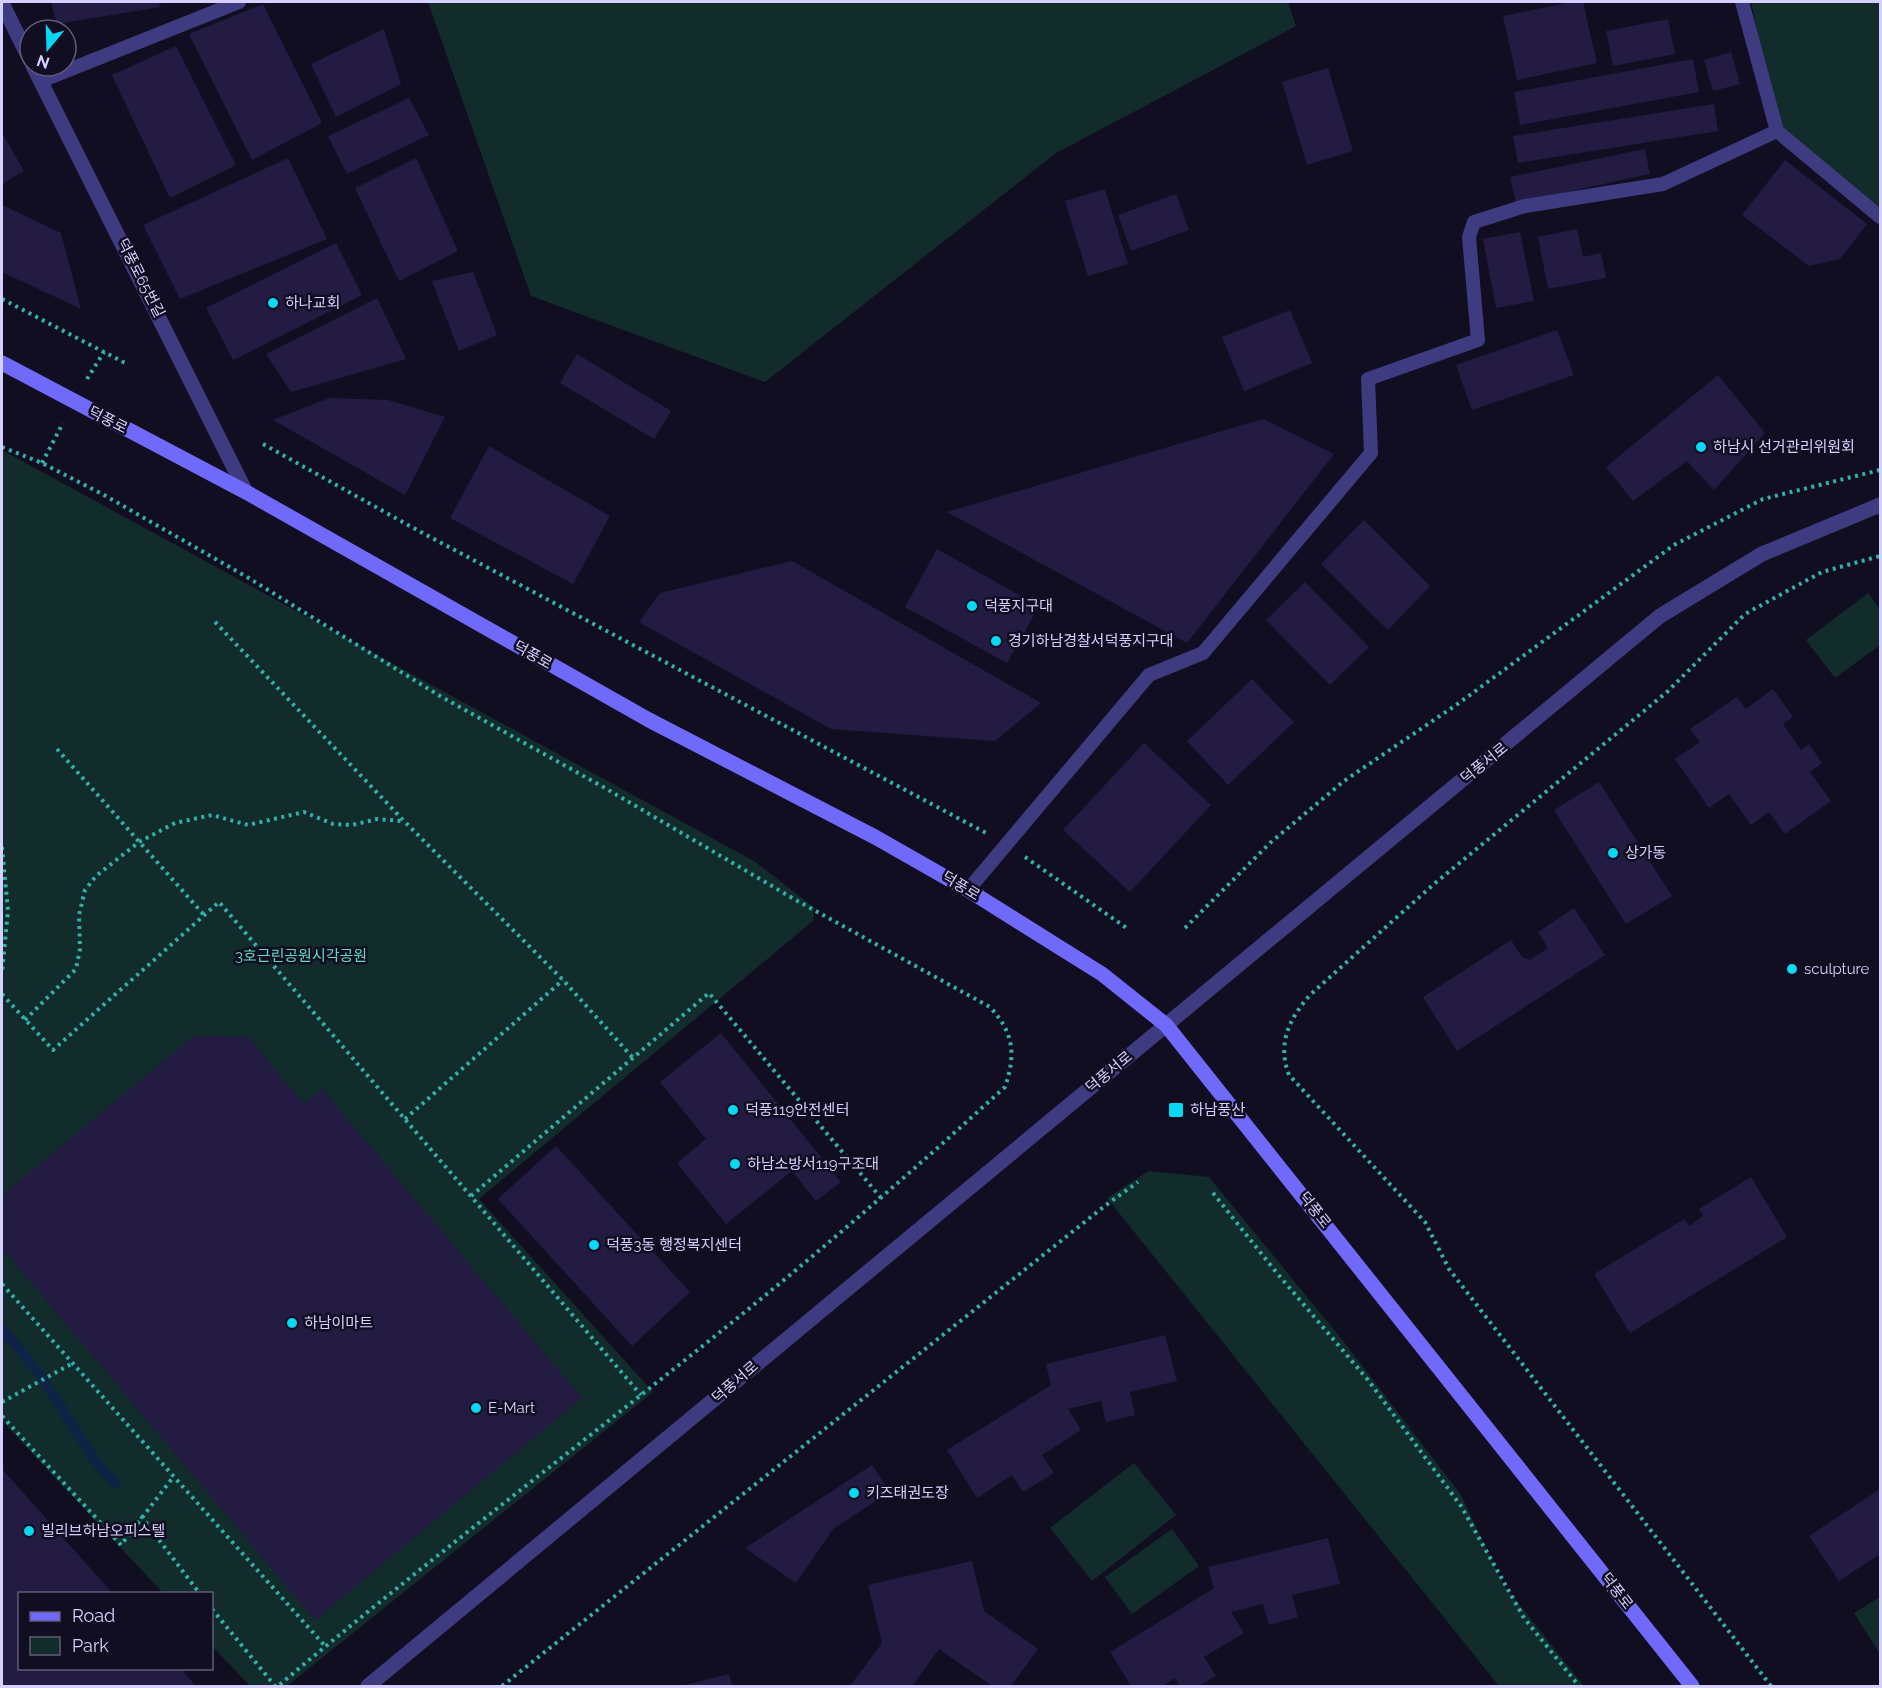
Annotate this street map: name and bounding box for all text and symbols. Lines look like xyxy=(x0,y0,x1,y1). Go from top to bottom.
north arrow xyxy=(18,18,78,78)
text: N xyxy=(34,51,52,73)
street label: 덕풍로65번길 xyxy=(113,235,169,321)
place label: 하나교회 xyxy=(285,294,340,312)
marker: 하나교회 xyxy=(266,296,280,310)
street label: 덕풍로 xyxy=(85,403,131,437)
place label: 하남시 선거관리위원회 xyxy=(1713,438,1855,456)
marker: 하남시 선거관리위원회 xyxy=(1694,440,1708,454)
place label: 덕풍지구대 xyxy=(984,597,1053,615)
marker: 덕풍지구대 xyxy=(965,599,979,613)
place label: 경기하남경찰서덕풍지구대 xyxy=(1008,632,1174,650)
marker: 경기하남경찰서덕풍지구대 xyxy=(989,634,1003,648)
street label: 덕풍로 xyxy=(511,637,555,673)
street label: 덕풍서로 xyxy=(1457,739,1511,787)
place label: 상가동 xyxy=(1625,844,1666,862)
marker: 상가동 xyxy=(1606,846,1620,860)
street label: 덕풍로 xyxy=(939,868,983,904)
park label: 3호근린공원시각공원 xyxy=(235,947,367,965)
place label: sculpture xyxy=(1804,960,1870,978)
marker: sculpture xyxy=(1785,962,1799,976)
street label: 덕풍서로 xyxy=(1082,1047,1136,1097)
place label: 덕풍119안전센터 xyxy=(745,1101,849,1119)
marker: 하남풍산 xyxy=(1167,1101,1185,1119)
place label: 하남풍산 xyxy=(1190,1101,1245,1119)
marker: 덕풍119안전센터 xyxy=(726,1103,740,1117)
place label: 하남소방서119구조대 xyxy=(747,1155,879,1173)
marker: 하남소방서119구조대 xyxy=(728,1157,742,1171)
street label: 덕풍로 xyxy=(1295,1188,1335,1232)
place label: 덕풍3동 행정복지센터 xyxy=(606,1236,742,1254)
marker: 덕풍3동 행정복지센터 xyxy=(587,1238,601,1252)
place label: 하남이마트 xyxy=(304,1314,373,1332)
marker: 하남이마트 xyxy=(285,1316,299,1330)
street label: 덕풍서로 xyxy=(708,1357,762,1407)
place label: E-Mart xyxy=(488,1399,535,1417)
marker: E-Mart xyxy=(469,1401,483,1415)
place label: 키즈태권도장 xyxy=(866,1484,949,1502)
marker: 키즈태권도장 xyxy=(847,1486,861,1500)
place label: 빌리브하남오피스텔 xyxy=(41,1522,165,1540)
marker: 빌리브하남오피스텔 xyxy=(22,1524,36,1538)
street label: 덕풍로 xyxy=(1597,1569,1637,1613)
legend xyxy=(18,1592,213,1670)
text: Road xyxy=(72,1605,115,1626)
text: Park xyxy=(72,1635,109,1656)

